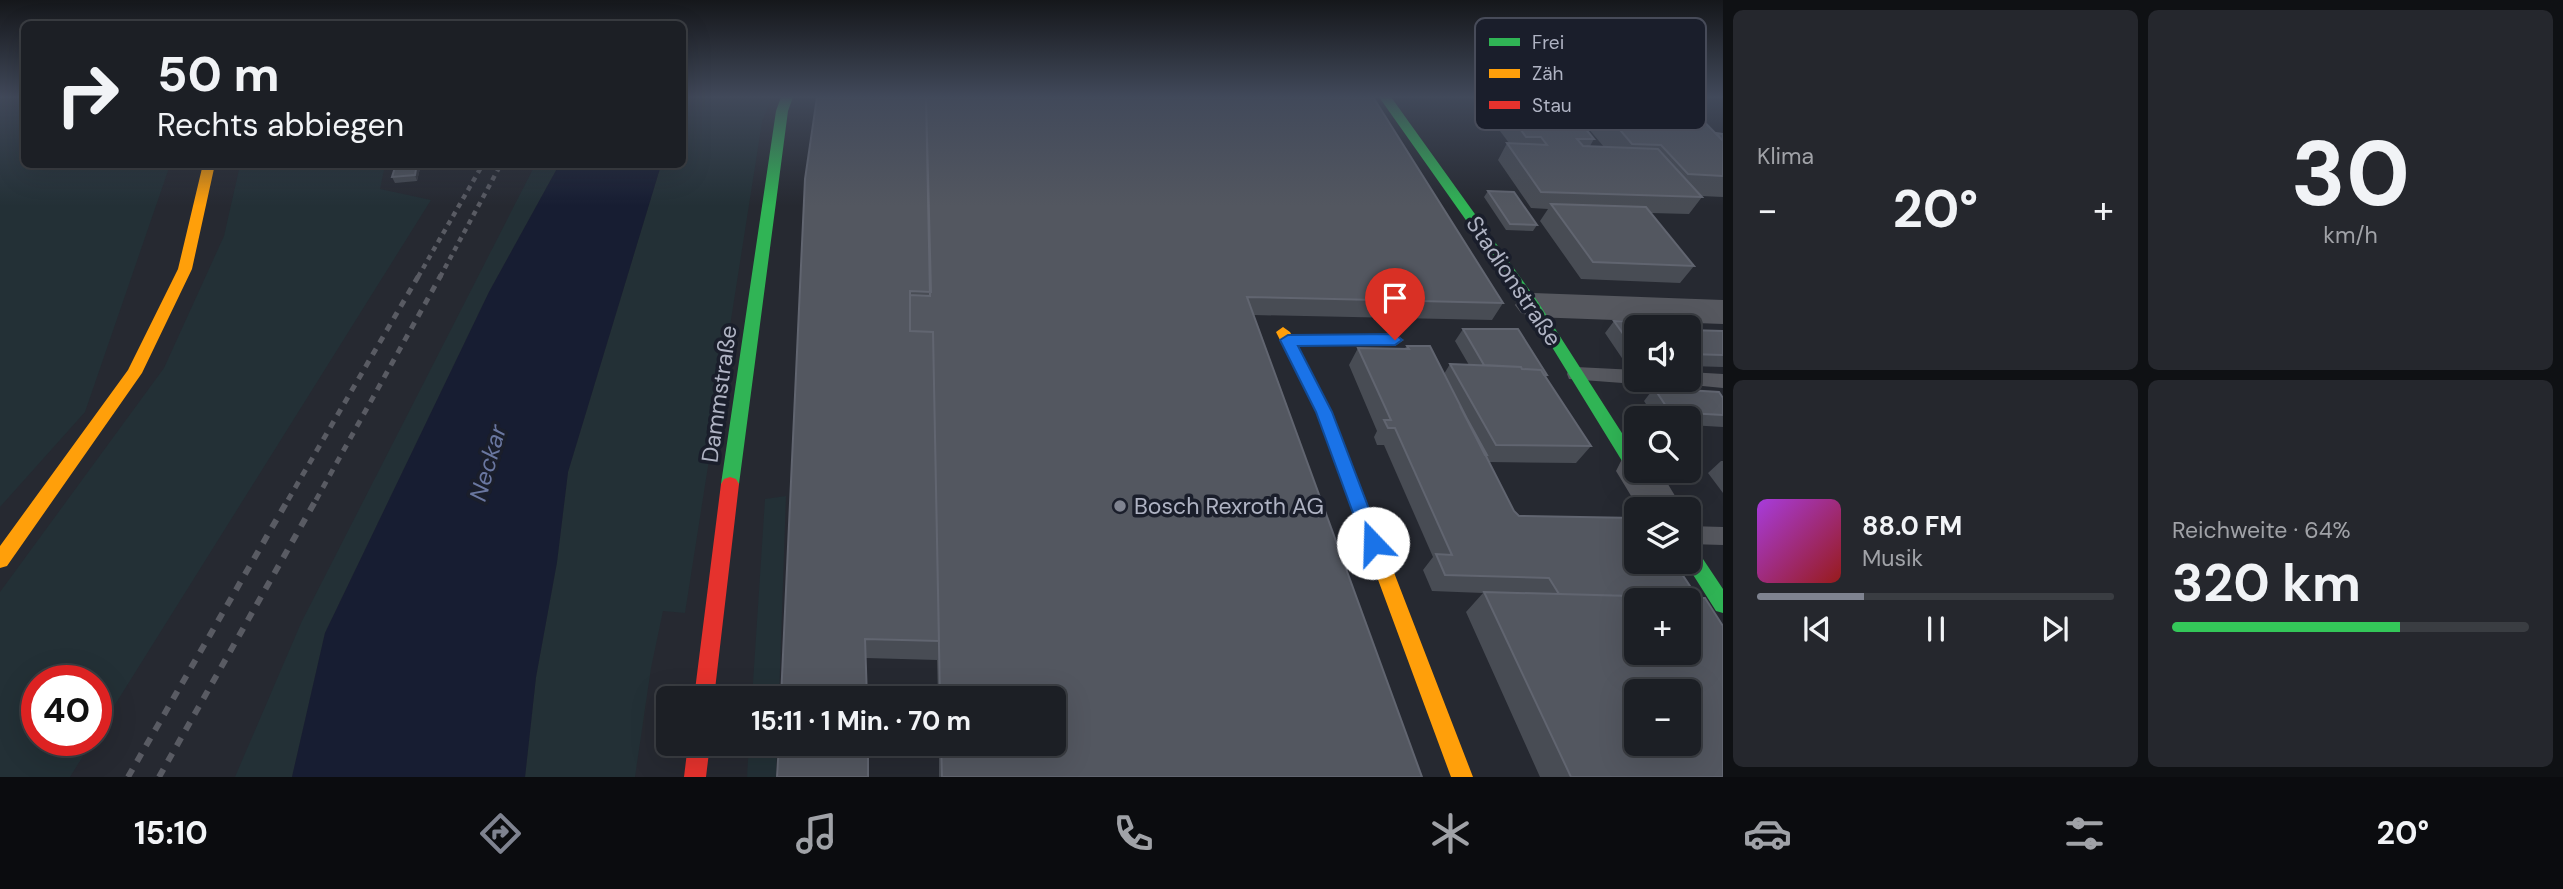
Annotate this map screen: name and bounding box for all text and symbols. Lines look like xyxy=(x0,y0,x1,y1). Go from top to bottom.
legend xyxy=(1475,18,1706,130)
text: Frei xyxy=(1532,30,1564,55)
text: 50 m xyxy=(157,42,280,106)
icon: right xyxy=(42,49,133,140)
text: Zäh xyxy=(1532,61,1564,86)
text: Stau xyxy=(1532,93,1572,118)
text: Rechts abbiegen xyxy=(157,104,404,146)
text: 30 xyxy=(2291,115,2410,233)
text: Klima xyxy=(1757,141,1814,171)
text: 20° xyxy=(1893,175,1978,243)
text: − xyxy=(1757,185,1778,235)
text: + xyxy=(2093,185,2114,235)
street label: Stadionstraße xyxy=(1459,210,1569,352)
text: km/h xyxy=(2323,220,2378,250)
pin xyxy=(1365,268,1425,340)
icon: arrive xyxy=(1376,279,1414,317)
map controls xyxy=(1624,315,1701,756)
button: sound xyxy=(1624,315,1701,392)
street label: Dammstraße xyxy=(695,323,743,465)
button: search xyxy=(1624,406,1701,483)
water label: Neckar xyxy=(462,420,513,505)
place label: Bosch Rexroth AG xyxy=(1134,491,1324,521)
button: layers xyxy=(1624,497,1701,574)
marker: Bosch Rexroth AG xyxy=(1112,498,1128,514)
position arrow xyxy=(1336,506,1410,580)
text: 88.0 FM xyxy=(1862,509,1962,543)
text: Reichweite · 64% xyxy=(2172,515,2351,545)
text: Musik xyxy=(1862,543,1923,573)
text: 320 km xyxy=(2172,549,2361,617)
button: + xyxy=(1624,588,1701,665)
icon: previous xyxy=(1798,610,1836,648)
icon: pause xyxy=(1917,610,1955,648)
icon: next xyxy=(2036,610,2074,648)
speed limit sign: 40 xyxy=(21,665,112,756)
button: − xyxy=(1624,679,1701,756)
text: 15:11 · 1 Min. · 70 m xyxy=(751,704,971,738)
icon: directions xyxy=(476,809,525,858)
icon: music xyxy=(792,809,841,858)
icon: phone xyxy=(1109,809,1158,858)
icon: climate xyxy=(1426,809,1475,858)
icon: car xyxy=(1743,809,1792,858)
icon: filters xyxy=(2060,809,2109,858)
text: 15:10 xyxy=(134,812,208,854)
text: 20° xyxy=(2377,812,2429,854)

